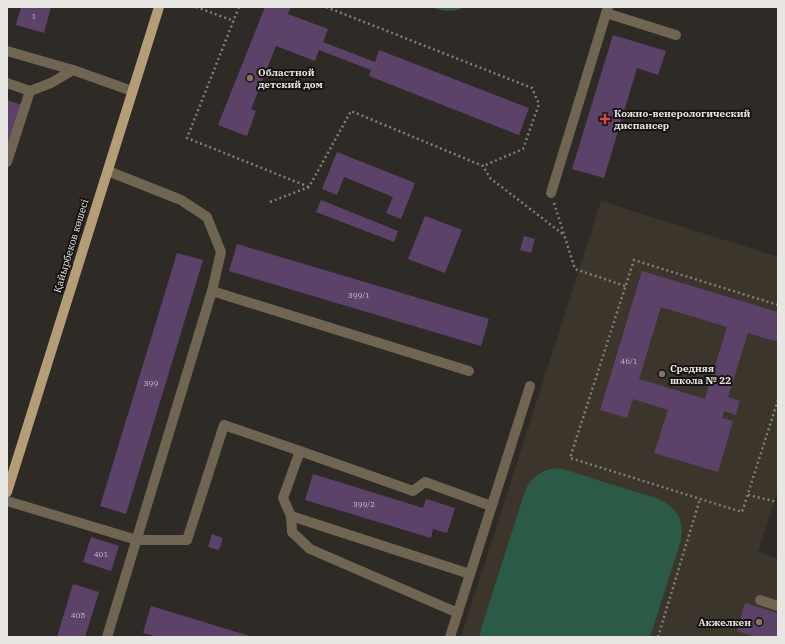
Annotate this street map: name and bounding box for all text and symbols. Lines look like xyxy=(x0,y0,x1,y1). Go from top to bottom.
house number: 1 xyxy=(32,11,37,21)
place label: Областной детский дом xyxy=(258,66,324,91)
marker: Областной детский дом xyxy=(245,73,255,83)
place label: Кожно-венерологический диспансер xyxy=(614,107,751,132)
marker: Кожно-венерологический диспансер xyxy=(599,113,611,125)
street label: Қайырбеков көшесі xyxy=(51,198,91,294)
house number: 399/1 xyxy=(348,290,370,300)
house number: 46/1 xyxy=(620,356,638,366)
place label: Средняя школа № 22 xyxy=(670,362,731,387)
marker: Средняя школа № 22 xyxy=(657,369,667,379)
house number: 399 xyxy=(144,378,158,388)
house number: 399/2 xyxy=(353,499,375,509)
house number: 401 xyxy=(94,549,108,559)
house number: 405 xyxy=(71,610,85,620)
place label: Акжелкен xyxy=(699,616,751,629)
marker: Акжелкен xyxy=(754,617,764,627)

